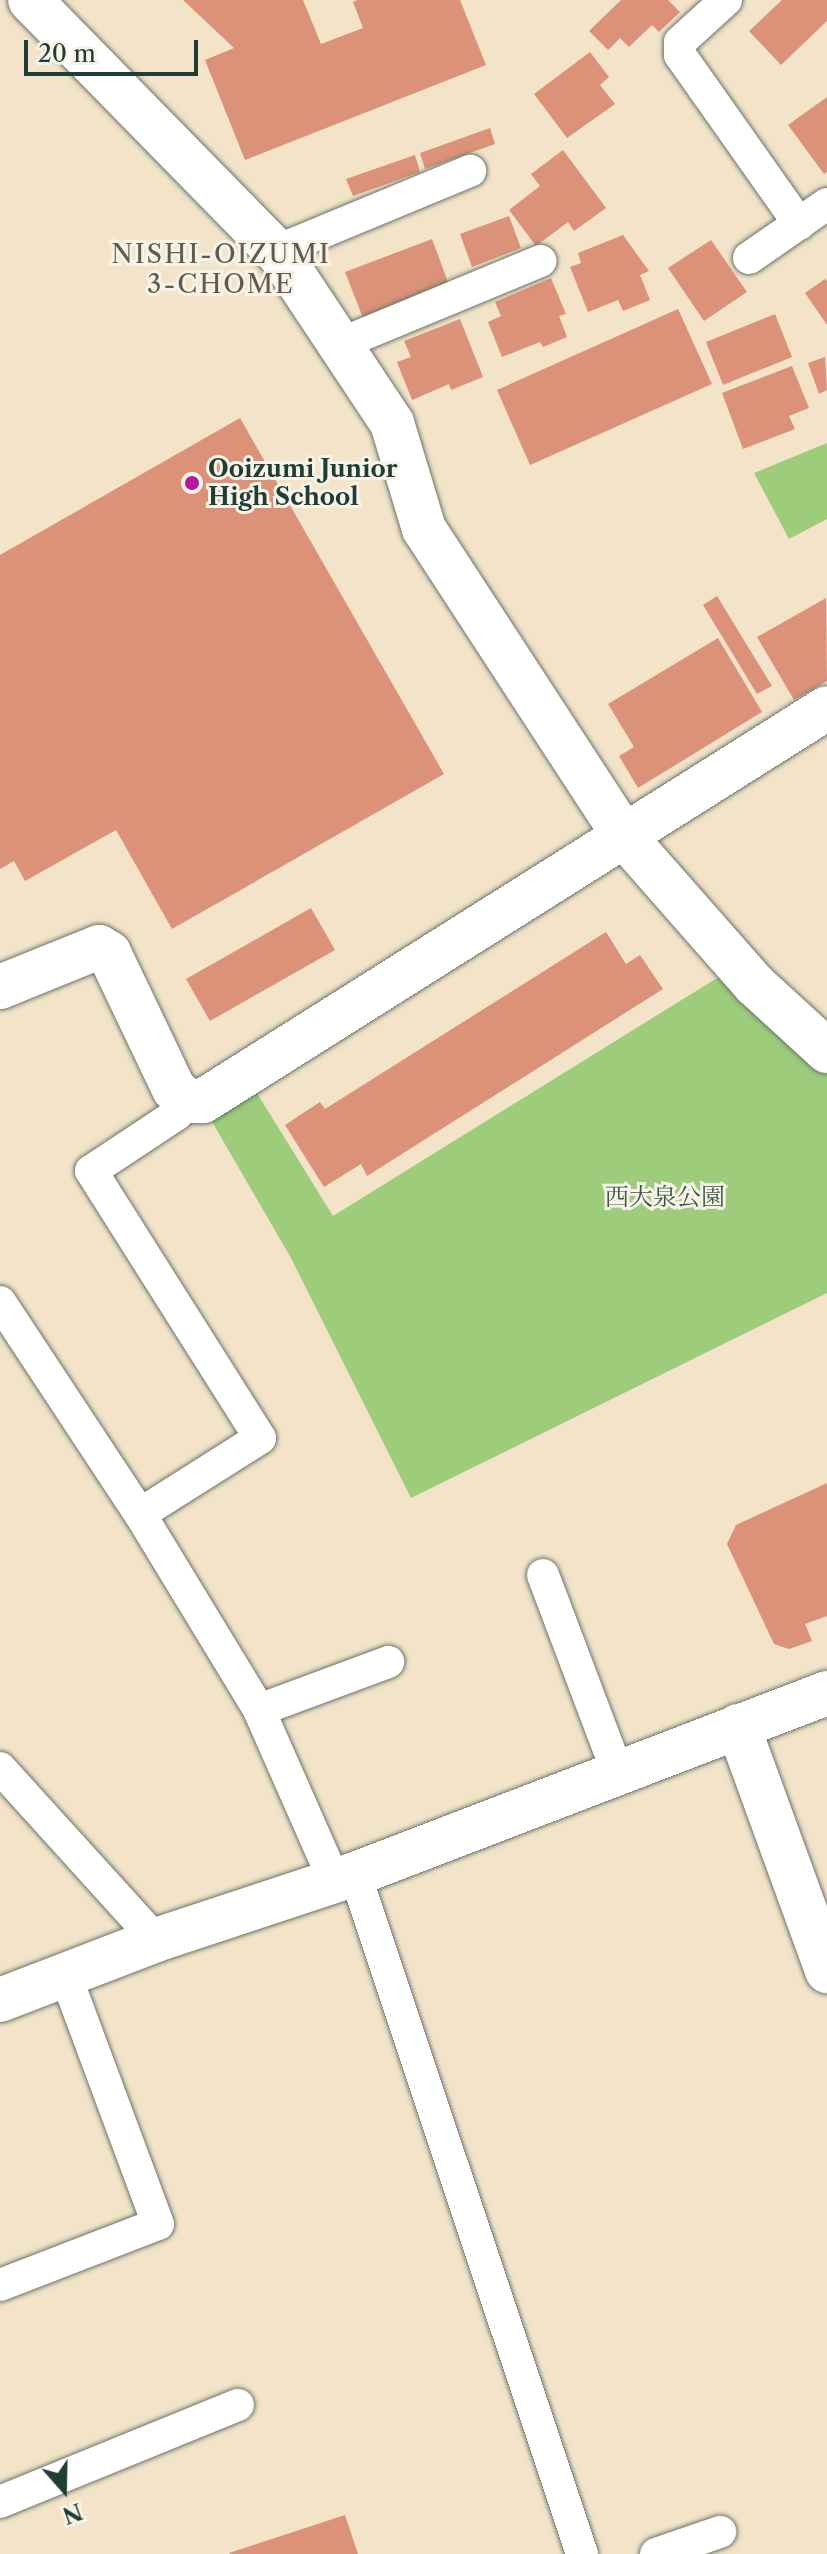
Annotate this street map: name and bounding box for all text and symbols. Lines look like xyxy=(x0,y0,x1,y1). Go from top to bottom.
scale bar xyxy=(28,24,202,74)
text: 20 m xyxy=(38,39,96,68)
district label: NISHI-OIZUMI 3-CHOME xyxy=(111,239,331,300)
place label: Ooizumi Junior High School xyxy=(208,455,398,511)
marker: Ooizumi Junior High School xyxy=(183,474,201,492)
park label: 西大泉公園 xyxy=(605,1183,725,1211)
north arrow xyxy=(24,2450,104,2530)
text: N xyxy=(59,2497,86,2529)

